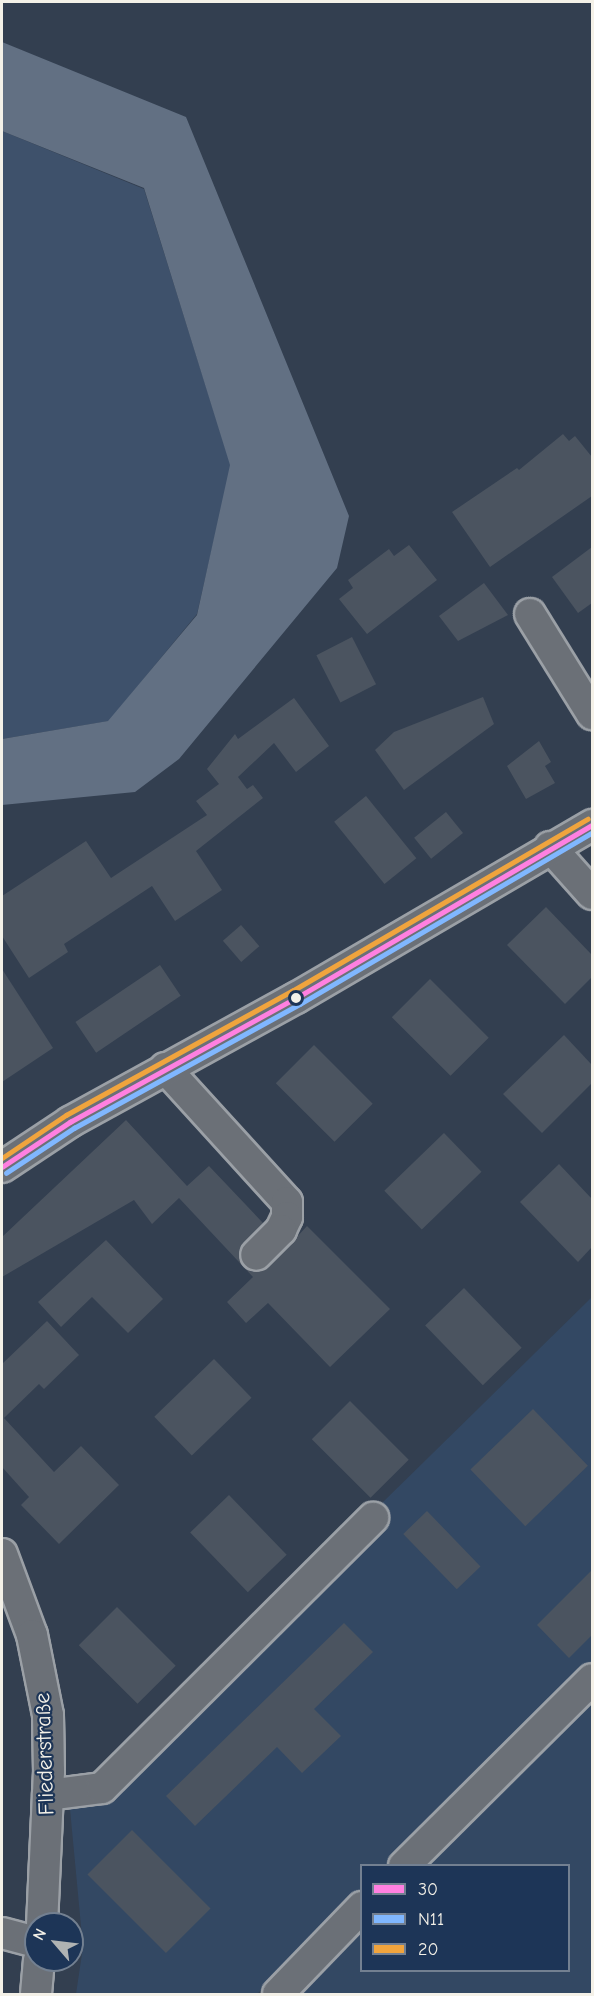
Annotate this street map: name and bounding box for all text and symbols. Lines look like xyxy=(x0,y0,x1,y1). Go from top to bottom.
unlabelled marker xyxy=(290,992,302,1004)
street label: Fliederstraße xyxy=(30,1692,60,1816)
legend xyxy=(360,1864,570,1972)
text: 30 xyxy=(418,1879,438,1900)
text: N11 xyxy=(418,1909,444,1930)
north arrow xyxy=(24,1912,84,1972)
text: N xyxy=(29,1926,50,1943)
text: 20 xyxy=(418,1939,438,1960)

